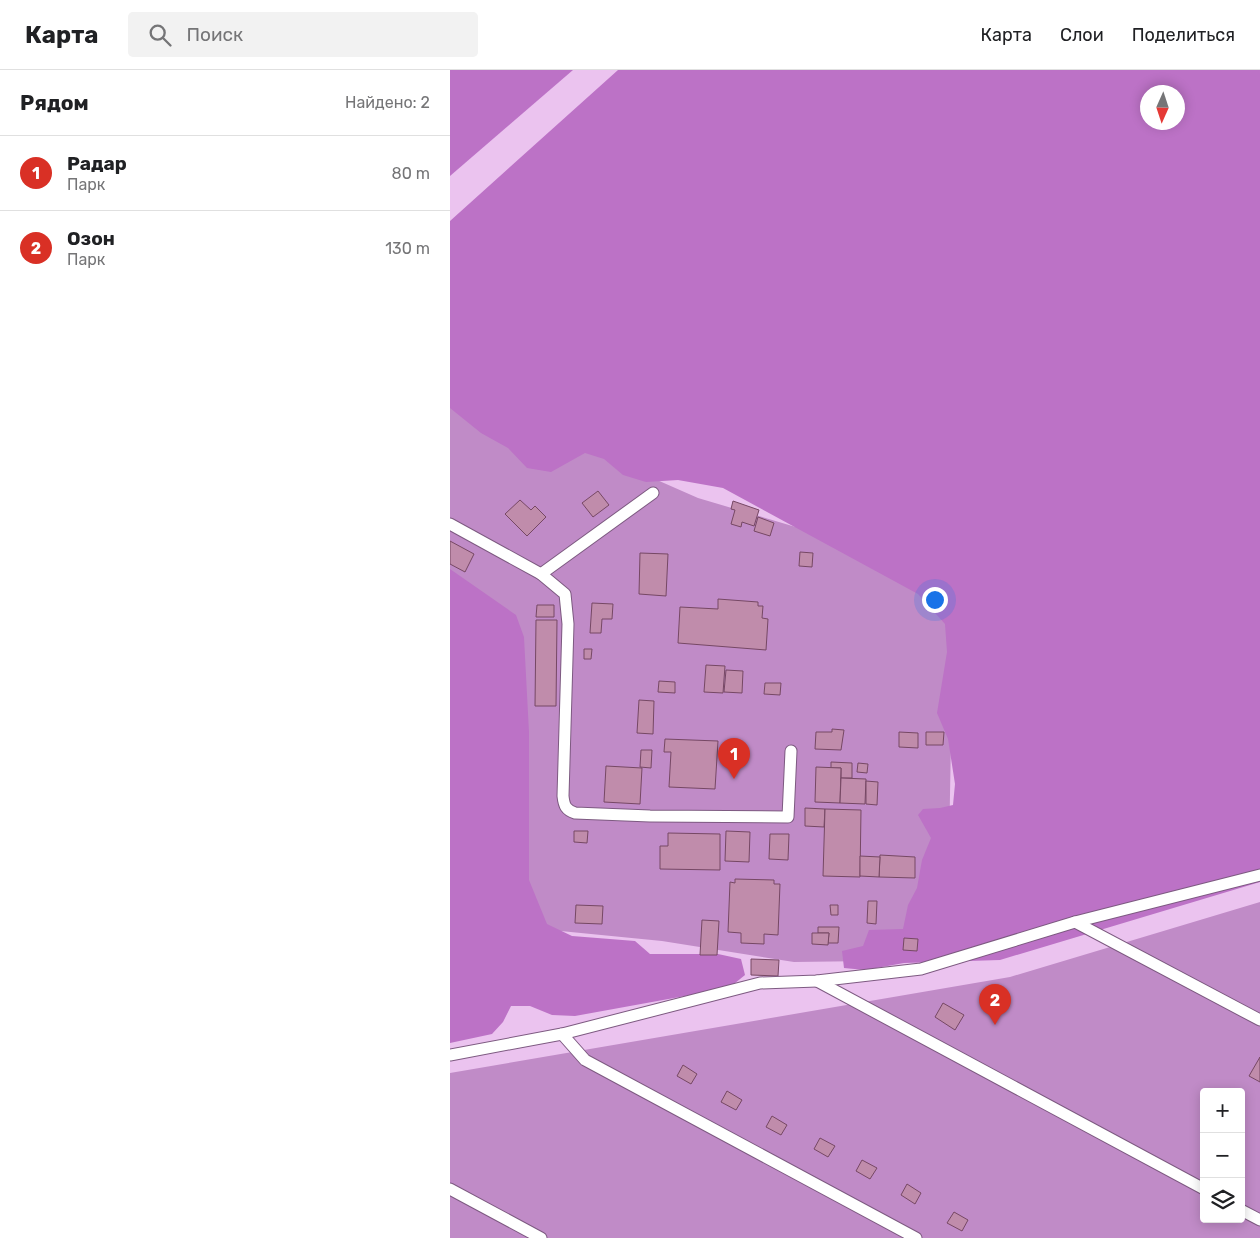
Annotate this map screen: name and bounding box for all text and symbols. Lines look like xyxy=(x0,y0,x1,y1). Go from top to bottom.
search box xyxy=(128,12,478,57)
text: Карта xyxy=(25,21,98,49)
icon: search xyxy=(146,21,174,49)
text: Поиск xyxy=(186,23,243,46)
text: Карта xyxy=(981,24,1032,46)
text: Слои xyxy=(1060,24,1104,46)
text: Поделиться xyxy=(1132,24,1235,46)
north arrow xyxy=(1140,85,1185,130)
text: Рядом xyxy=(20,90,89,115)
text: Найдено: 2 xyxy=(345,93,430,112)
text: Радар xyxy=(67,152,127,175)
text: 1 xyxy=(32,164,40,183)
text: 80 m xyxy=(392,164,430,183)
text: Парк xyxy=(67,175,105,194)
text: Озон xyxy=(67,227,115,250)
text: 2 xyxy=(31,239,41,258)
text: 130 m xyxy=(385,239,430,258)
text: Парк xyxy=(67,250,105,269)
your location xyxy=(922,587,948,613)
pin: 1 xyxy=(718,738,750,779)
pin: 2 xyxy=(979,984,1011,1025)
map controls xyxy=(1200,1088,1245,1223)
button: + xyxy=(1200,1088,1245,1133)
button: − xyxy=(1200,1133,1245,1178)
button: layers xyxy=(1200,1178,1245,1223)

